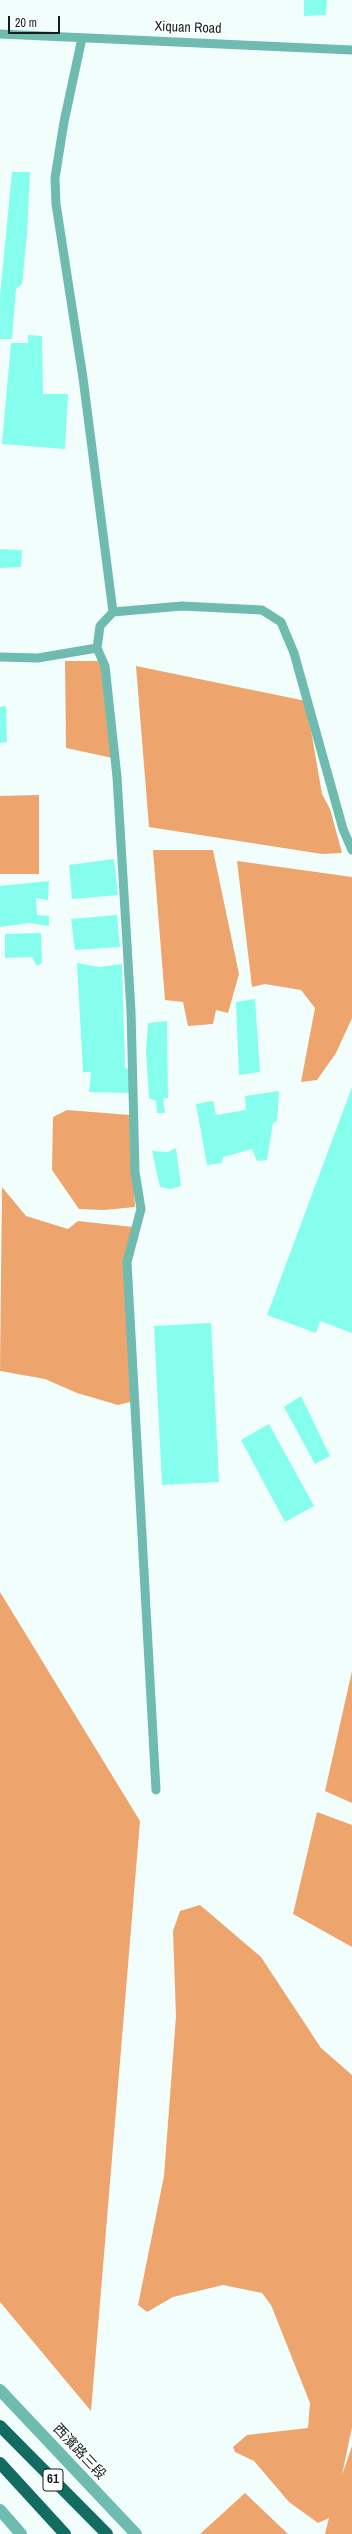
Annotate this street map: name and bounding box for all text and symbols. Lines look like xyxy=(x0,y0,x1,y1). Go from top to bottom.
scale bar xyxy=(10,8,62,34)
text: 20 m xyxy=(15,15,37,31)
street label: Xiquan Road xyxy=(154,18,222,38)
street label: 西濱路三段 xyxy=(49,2421,109,2483)
road number: 61 xyxy=(43,2469,63,2491)

